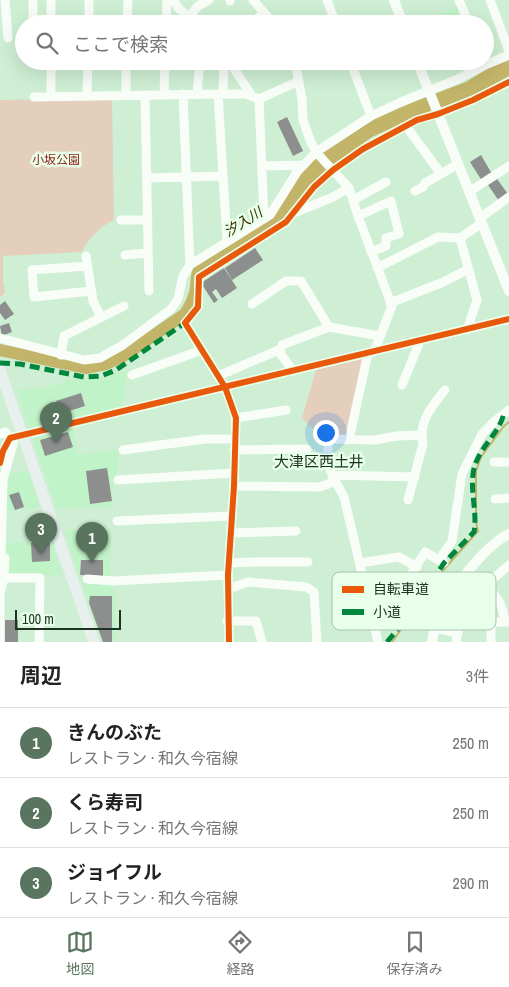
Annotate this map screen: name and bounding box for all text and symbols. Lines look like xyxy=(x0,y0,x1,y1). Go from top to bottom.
search box xyxy=(15,15,494,70)
icon: search xyxy=(33,29,61,57)
text: ここで検索 xyxy=(73,31,168,57)
park label: 小坂公園 xyxy=(32,152,80,168)
water label: 汐入川 xyxy=(220,202,267,241)
pin: 2 xyxy=(40,402,72,443)
your location xyxy=(313,420,339,446)
district label: 大津区西土井 xyxy=(274,451,364,472)
pin: 3 xyxy=(25,513,57,554)
pin: 1 xyxy=(76,522,108,563)
legend xyxy=(332,572,496,630)
text: 自転車道 xyxy=(373,580,429,598)
text: 小道 xyxy=(373,603,401,621)
scale bar xyxy=(15,607,121,630)
text: 100 m xyxy=(22,610,54,628)
text: 周辺 xyxy=(20,661,62,690)
text: 3件 xyxy=(466,665,489,687)
text: きんのぶた xyxy=(67,719,162,745)
text: 1 xyxy=(32,732,40,754)
text: 250 m xyxy=(453,732,489,754)
text: レストラン · 和久今宿線 xyxy=(67,747,238,769)
text: くら寿司 xyxy=(67,789,143,815)
text: 2 xyxy=(32,802,40,824)
text: 250 m xyxy=(453,802,489,824)
text: レストラン · 和久今宿線 xyxy=(67,817,238,839)
text: ジョイフル xyxy=(67,859,162,885)
text: 3 xyxy=(32,872,40,894)
text: 290 m xyxy=(453,872,489,894)
text: レストラン · 和久今宿線 xyxy=(67,887,238,909)
tab: 地図 xyxy=(66,928,94,978)
tab: 経路 xyxy=(226,928,254,978)
tab: 保存済み xyxy=(387,928,443,978)

